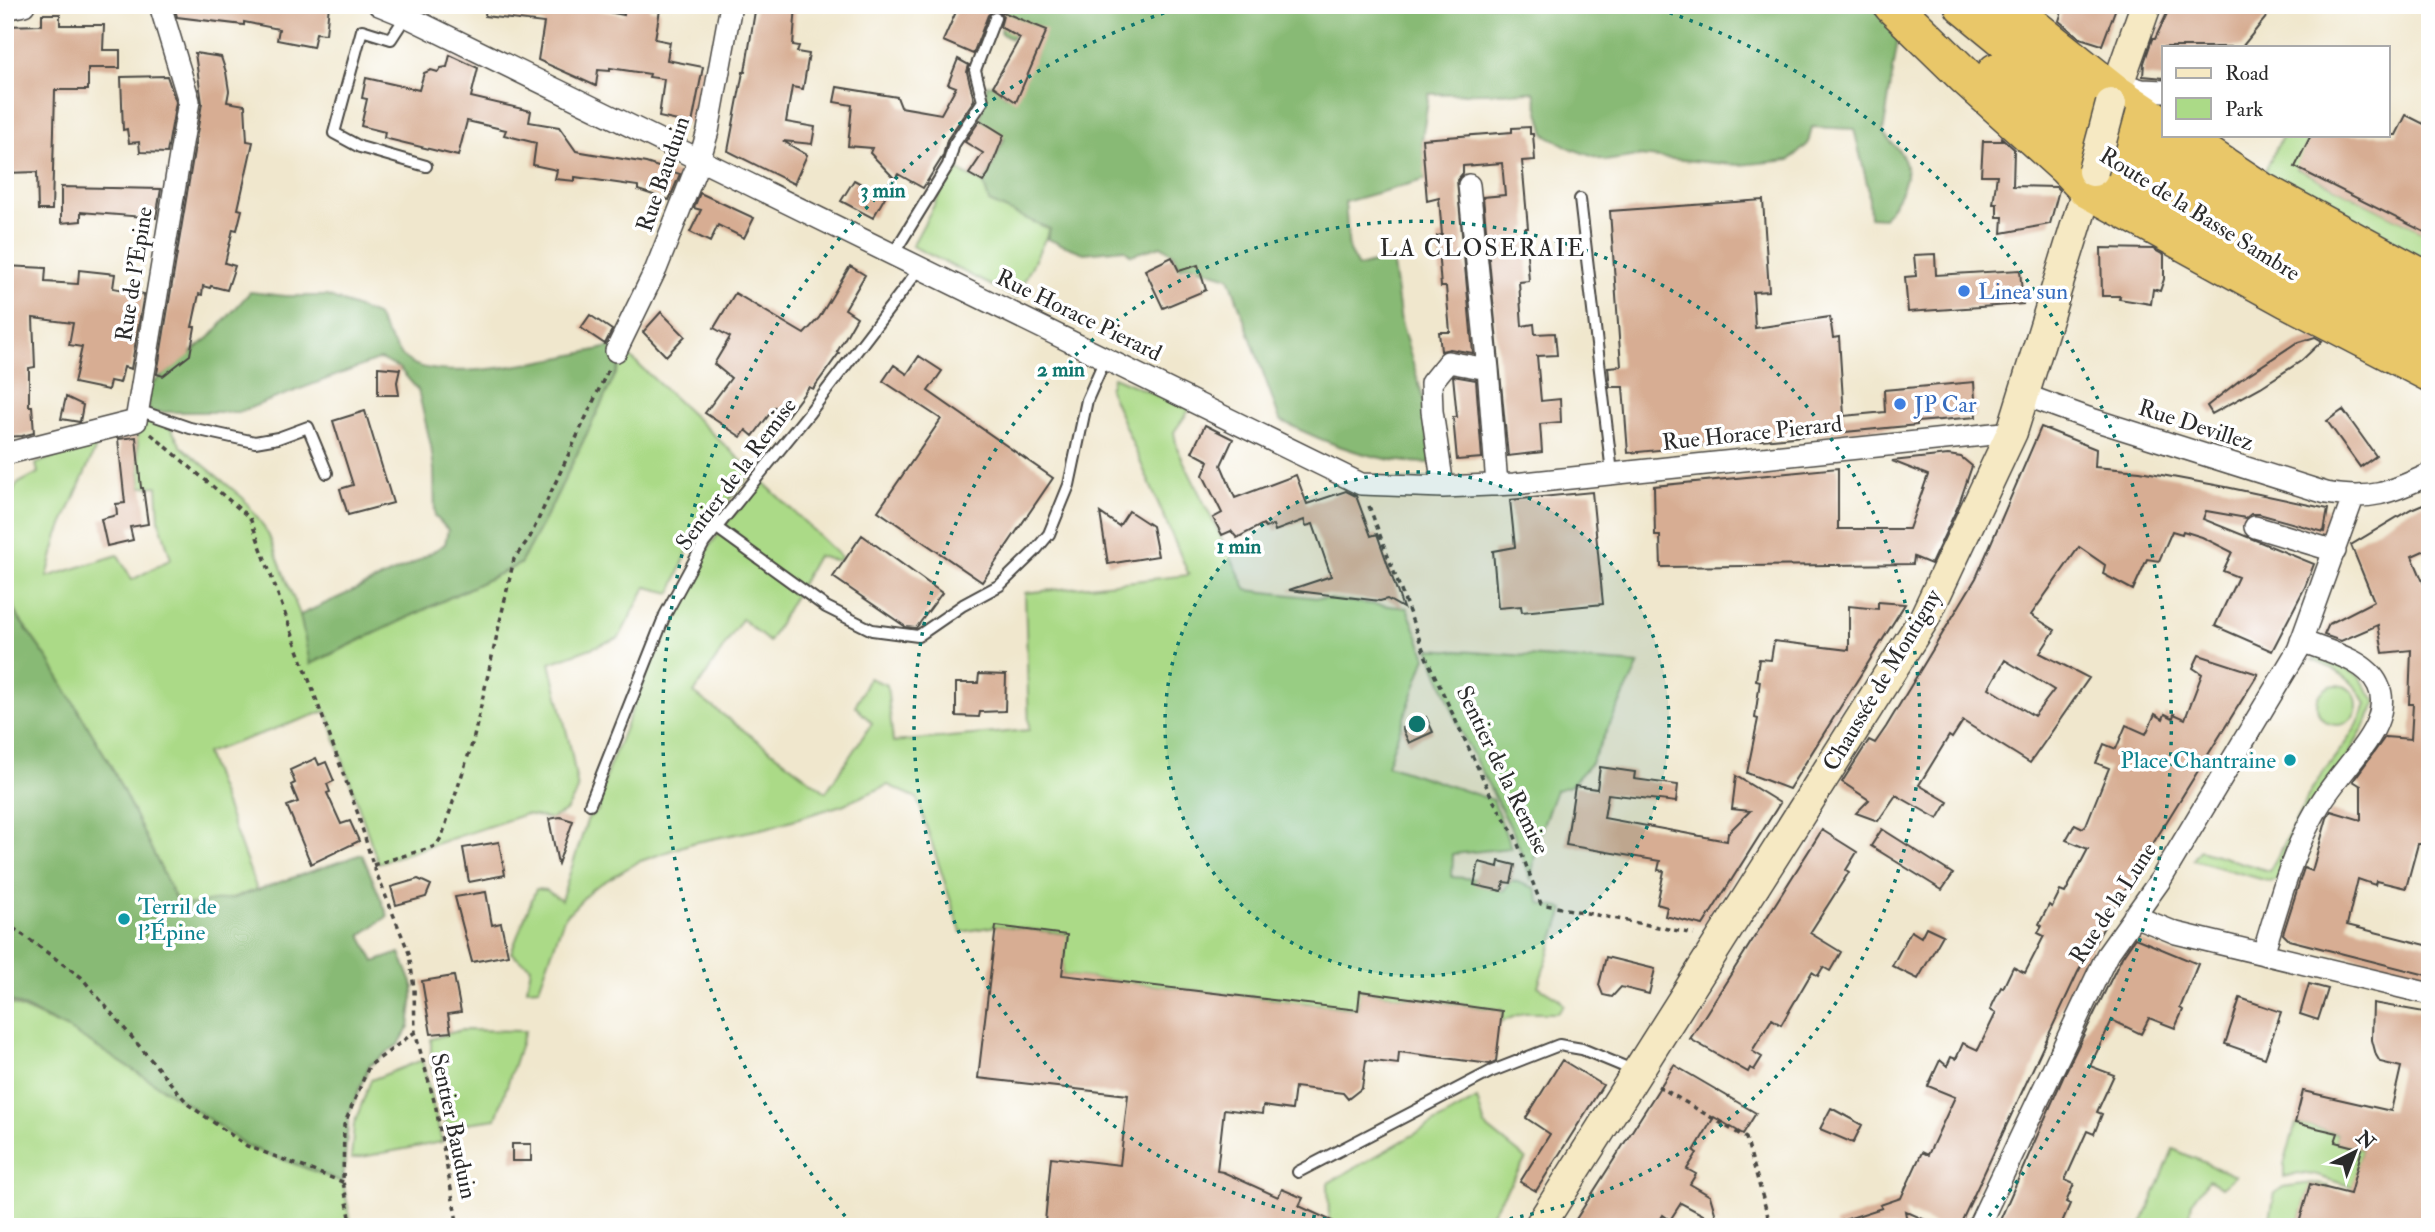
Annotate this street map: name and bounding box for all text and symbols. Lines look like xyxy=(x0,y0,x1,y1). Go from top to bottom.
legend xyxy=(2162,46,2390,136)
text: Road xyxy=(2225,60,2270,87)
text: Park xyxy=(2225,96,2263,123)
street label: Rue Bauduin xyxy=(630,112,696,236)
street label: Route de la Basse Sambre xyxy=(2094,140,2306,288)
text: 3 min xyxy=(860,177,906,204)
street label: Rue de l'Epine xyxy=(109,204,160,343)
district label: LA CLOSERAIE xyxy=(1380,233,1586,264)
street label: Rue Horace Pierard xyxy=(991,262,1167,368)
place label: Linea sun xyxy=(1978,277,2068,306)
marker: Linea sun xyxy=(1956,283,1972,299)
text: 2 min xyxy=(1037,356,1085,383)
place label: JP Car xyxy=(1913,390,1977,419)
street label: Sentier de la Remise xyxy=(669,392,803,556)
street label: Rue Devillez xyxy=(2135,393,2257,457)
marker: JP Car xyxy=(1892,396,1908,412)
street label: Rue Horace Pierard xyxy=(1661,409,1843,457)
text: 1 min xyxy=(1217,533,1261,560)
street label: Chaussée de Montigny xyxy=(1816,583,1948,776)
street label: Sentier de la Remise xyxy=(1450,681,1557,859)
centre of rings xyxy=(1405,712,1429,736)
place label: Place Chantraine xyxy=(2120,746,2276,775)
marker: Place Chantraine xyxy=(2282,752,2298,768)
street label: Rue de la Lune xyxy=(2063,837,2163,969)
place label: Terril de l'Épine xyxy=(138,892,217,948)
marker: Terril de l'Épine xyxy=(116,911,132,927)
street label: Sentier Bauduin xyxy=(424,1050,484,1202)
north arrow xyxy=(2320,1116,2390,1186)
text: N xyxy=(2351,1125,2381,1155)

